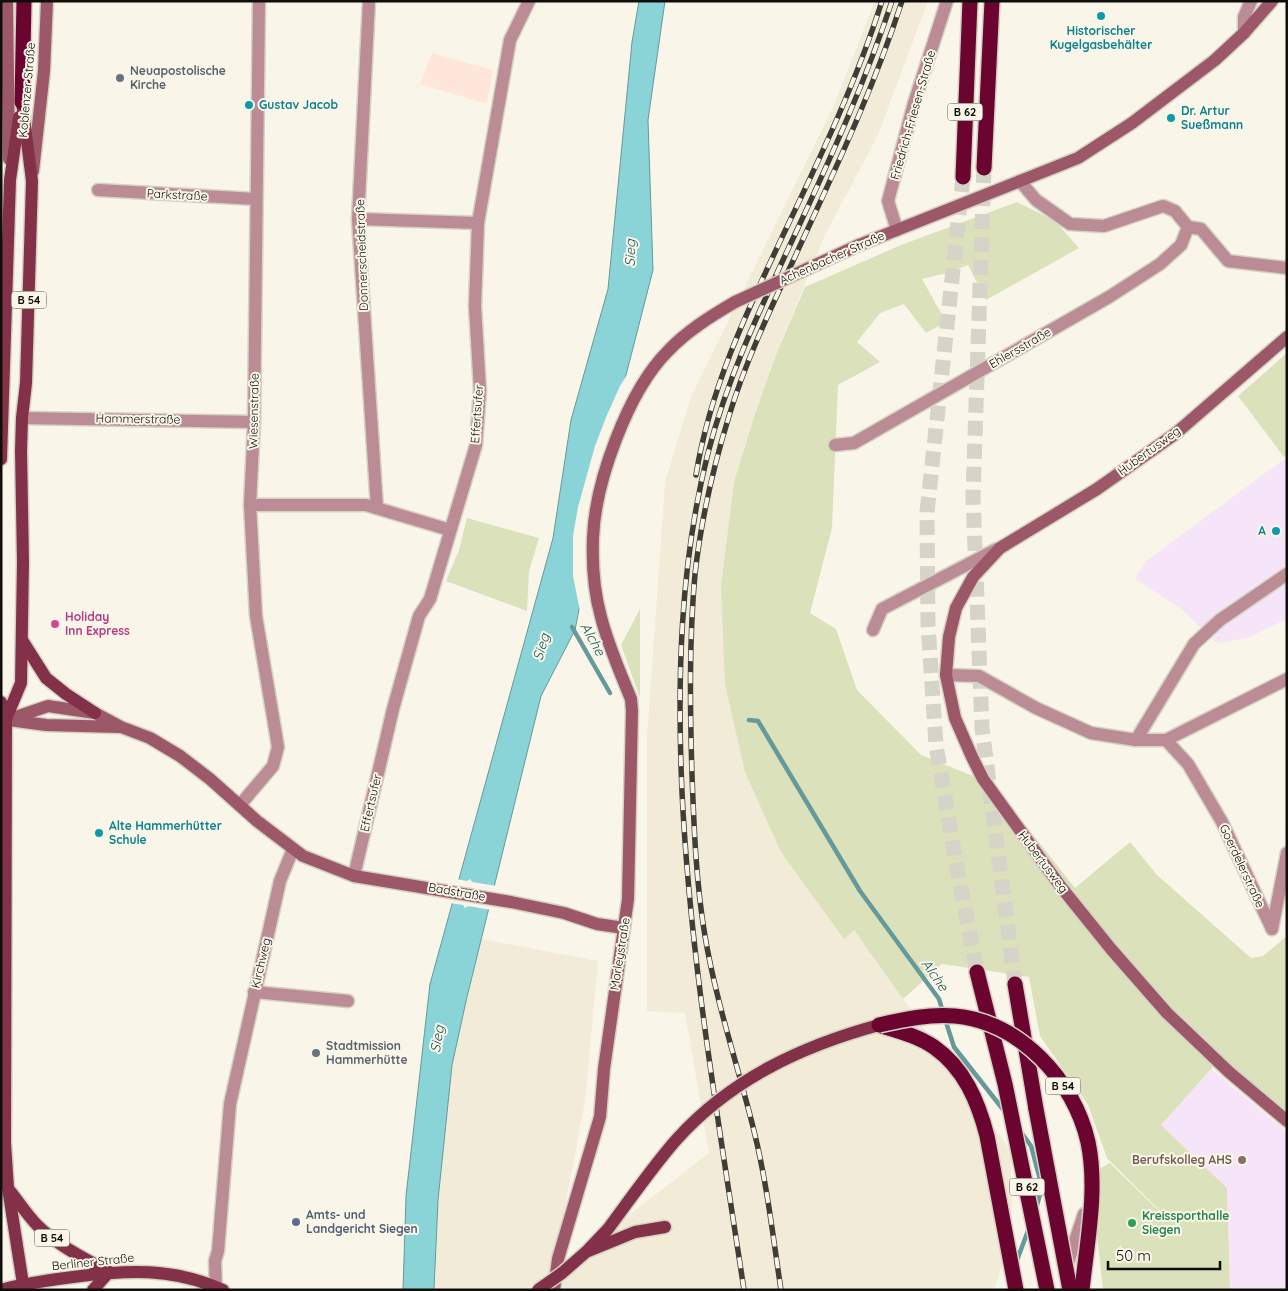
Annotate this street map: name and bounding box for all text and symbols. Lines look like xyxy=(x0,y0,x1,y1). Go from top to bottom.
marker: Historischer Kugelgasbehälter xyxy=(1095,10,1107,22)
place label: Historischer Kugelgasbehälter xyxy=(1050,23,1152,52)
street label: Koblenzer Straße xyxy=(15,41,38,138)
street label: Friedrich-Friesen-Straße xyxy=(887,48,938,181)
place label: Neuapostolische Kirche xyxy=(130,63,226,92)
marker: Neuapostolische Kirche xyxy=(114,72,126,84)
place label: Gustav Jacob xyxy=(259,97,338,112)
marker: Gustav Jacob xyxy=(243,99,255,111)
place label: Dr. Artur Sueßmann xyxy=(1181,103,1243,132)
road number: B 62 xyxy=(948,104,982,120)
marker: Dr. Artur Sueßmann xyxy=(1165,112,1177,124)
street label: Parkstraße xyxy=(146,185,208,204)
street label: Donnerscheidstraße xyxy=(352,199,371,311)
street label: Achenbacher Straße xyxy=(777,228,887,287)
water label: Sieg xyxy=(621,238,639,267)
road number: B 54 xyxy=(12,292,46,308)
street label: Ehlersstraße xyxy=(986,324,1053,371)
street label: Wiesenstraße xyxy=(245,373,262,449)
street label: Effertsufer xyxy=(467,384,486,444)
street label: Hammerstraße xyxy=(96,410,181,427)
street label: Hubertusweg xyxy=(1114,423,1183,478)
place label: A xyxy=(1258,523,1266,538)
marker: A xyxy=(1270,525,1282,537)
place label: Holiday Inn Express xyxy=(65,609,130,638)
marker: Holiday Inn Express xyxy=(49,618,61,630)
water label: Alche xyxy=(577,619,610,660)
water label: Sieg xyxy=(529,630,554,663)
street label: Effertsufer xyxy=(357,772,385,833)
place label: Alte Hammerhütter Schule xyxy=(109,818,222,847)
street label: Goerdelerstraße xyxy=(1217,822,1268,910)
marker: Alte Hammerhütter Schule xyxy=(93,827,105,839)
street label: Hubertusweg xyxy=(1015,828,1072,896)
street label: Badstraße xyxy=(427,879,487,904)
street label: Morleystraße xyxy=(606,916,633,991)
street label: Kirchweg xyxy=(247,936,274,990)
water label: Alche xyxy=(918,955,953,995)
water label: Sieg xyxy=(426,1023,448,1054)
place label: Stadtmission Hammerhütte xyxy=(326,1038,408,1067)
marker: Stadtmission Hammerhütte xyxy=(310,1047,322,1059)
road number: B 54 xyxy=(1046,1078,1080,1094)
place label: Berufskolleg AHS xyxy=(1132,1152,1232,1167)
marker: Berufskolleg AHS xyxy=(1236,1154,1248,1166)
road number: B 62 xyxy=(1010,1178,1044,1196)
place label: Amts- und Landgericht Siegen xyxy=(306,1207,418,1236)
place label: Kreissporthalle Siegen xyxy=(1142,1208,1229,1237)
marker: Amts- und Landgericht Siegen xyxy=(290,1216,302,1228)
marker: Kreissporthalle Siegen xyxy=(1126,1217,1138,1229)
road number: B 54 xyxy=(34,1230,70,1246)
scale bar xyxy=(1108,1238,1220,1270)
text: 50 m xyxy=(1116,1246,1151,1265)
street label: Berliner Straße xyxy=(51,1250,135,1273)

